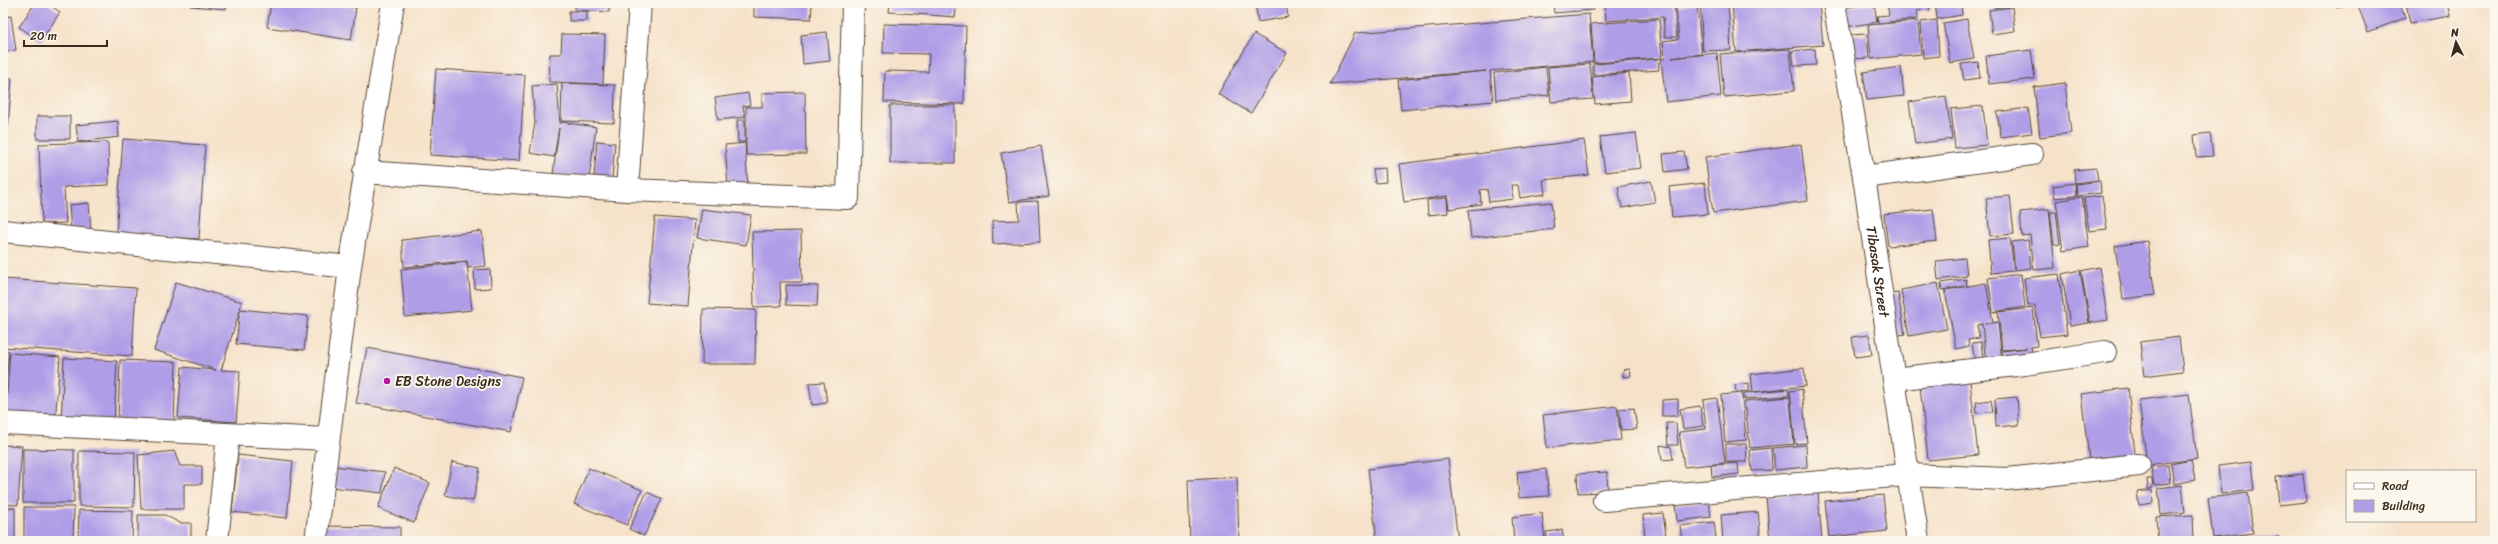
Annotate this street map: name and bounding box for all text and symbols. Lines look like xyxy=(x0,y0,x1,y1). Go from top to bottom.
scale bar xyxy=(24,22,107,48)
north arrow xyxy=(2436,22,2476,62)
text: N xyxy=(2449,23,2460,43)
text: 20 m xyxy=(30,25,57,47)
street label: Tibasak Street xyxy=(1859,224,1897,320)
place label: EB Stone Designs xyxy=(395,369,501,394)
marker: EB Stone Designs xyxy=(382,376,392,386)
legend xyxy=(2346,470,2476,522)
text: Road xyxy=(2382,475,2409,497)
text: Building xyxy=(2382,495,2425,517)

